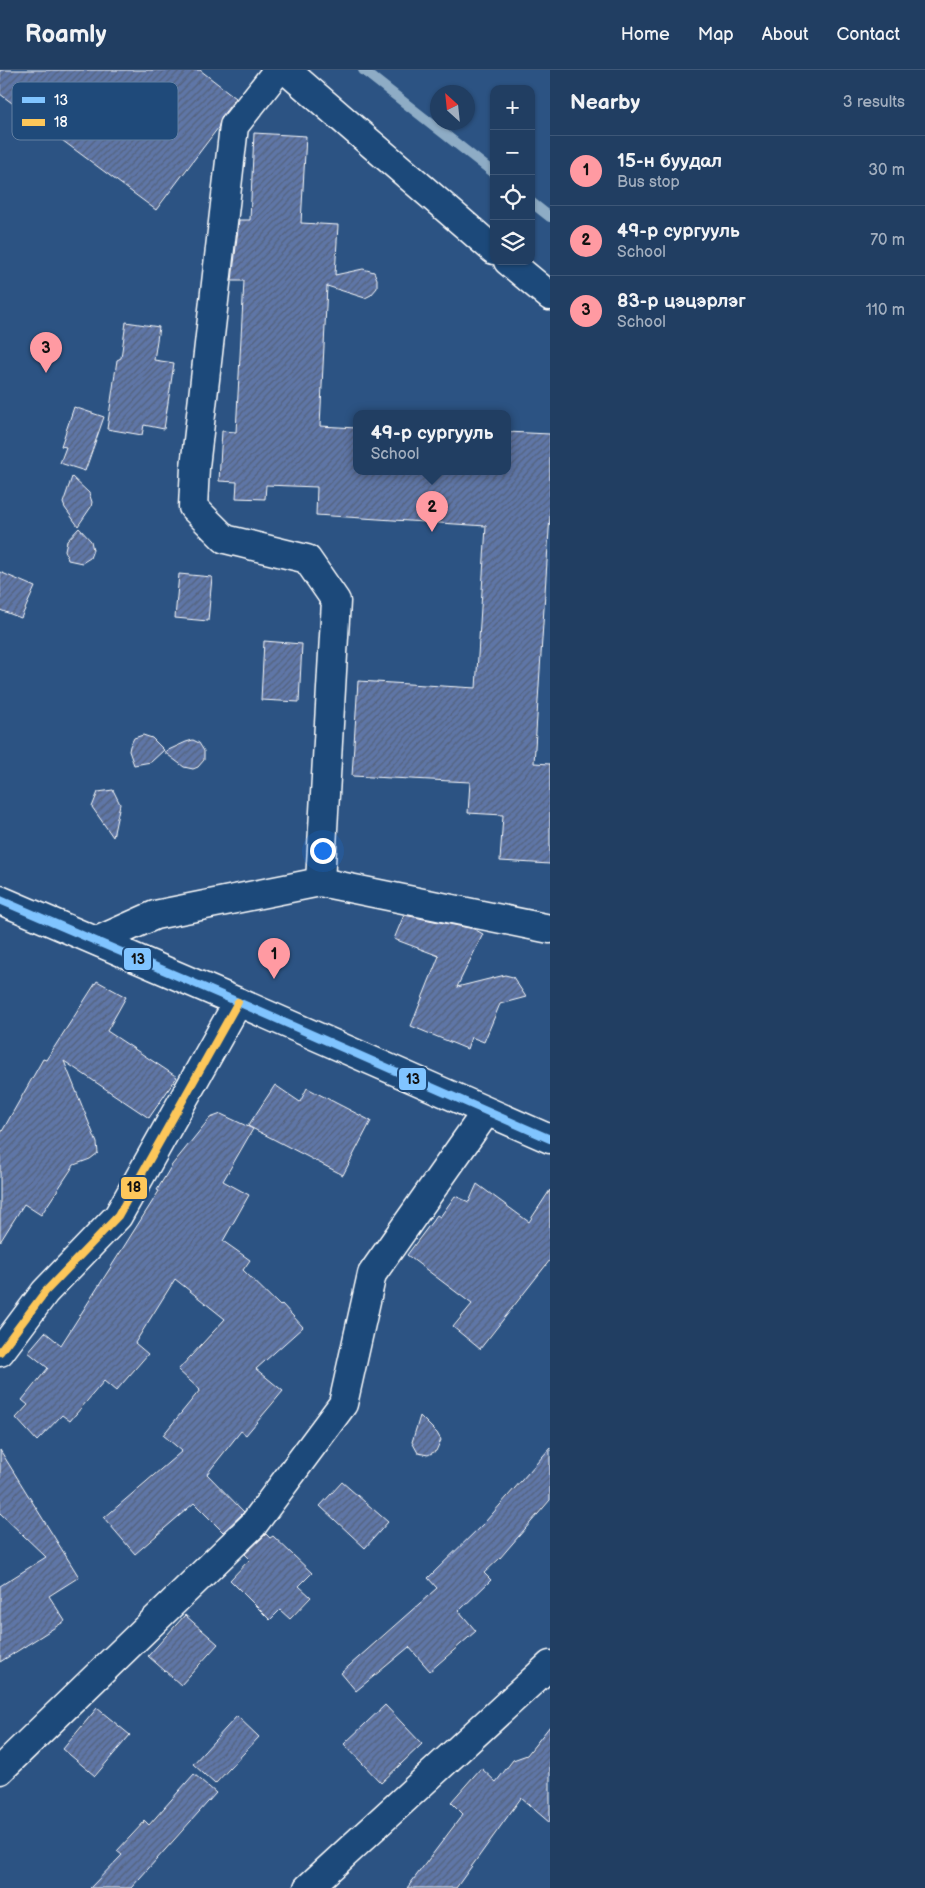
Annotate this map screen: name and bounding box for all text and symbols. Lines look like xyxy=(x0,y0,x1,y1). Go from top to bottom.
text: Roamly xyxy=(25,20,106,49)
text: Home xyxy=(621,24,670,45)
text: Map xyxy=(698,24,734,45)
text: About xyxy=(762,24,809,45)
text: Contact xyxy=(837,24,900,45)
legend xyxy=(12,82,178,140)
north arrow xyxy=(430,85,475,130)
map controls xyxy=(490,85,535,265)
button: + xyxy=(490,85,535,130)
text: Nearby xyxy=(570,90,640,115)
text: 13 xyxy=(54,92,68,109)
text: 3 results xyxy=(843,93,905,112)
text: 18 xyxy=(54,114,68,131)
button: − xyxy=(490,130,535,175)
text: 15-н буудал xyxy=(617,150,722,173)
text: 1 xyxy=(583,161,589,180)
text: 30 m xyxy=(868,161,905,180)
text: Bus stop xyxy=(617,173,680,192)
button: locate xyxy=(490,175,535,220)
button: layers xyxy=(490,220,535,265)
text: 49-р сургууль xyxy=(617,220,740,243)
text: 2 xyxy=(581,231,591,250)
text: 70 m xyxy=(870,231,905,250)
text: School xyxy=(617,243,666,262)
text: 83-р цэцэрлэг xyxy=(617,290,746,313)
text: 3 xyxy=(581,301,591,320)
text: 110 m xyxy=(866,301,905,320)
text: School xyxy=(617,313,666,332)
pin: 3 xyxy=(30,332,62,373)
popup xyxy=(353,410,511,475)
text: 49-р сургууль xyxy=(371,422,493,445)
text: School xyxy=(371,445,419,464)
pin: 2 xyxy=(416,491,448,532)
your location xyxy=(310,838,336,864)
pin: 1 xyxy=(258,938,290,979)
line badge: 13 xyxy=(123,947,152,971)
text: 13 xyxy=(131,951,145,968)
line badge: 13 xyxy=(398,1067,427,1091)
text: 13 xyxy=(406,1071,420,1088)
line badge: 18 xyxy=(120,1176,148,1200)
text: 18 xyxy=(127,1179,141,1196)

